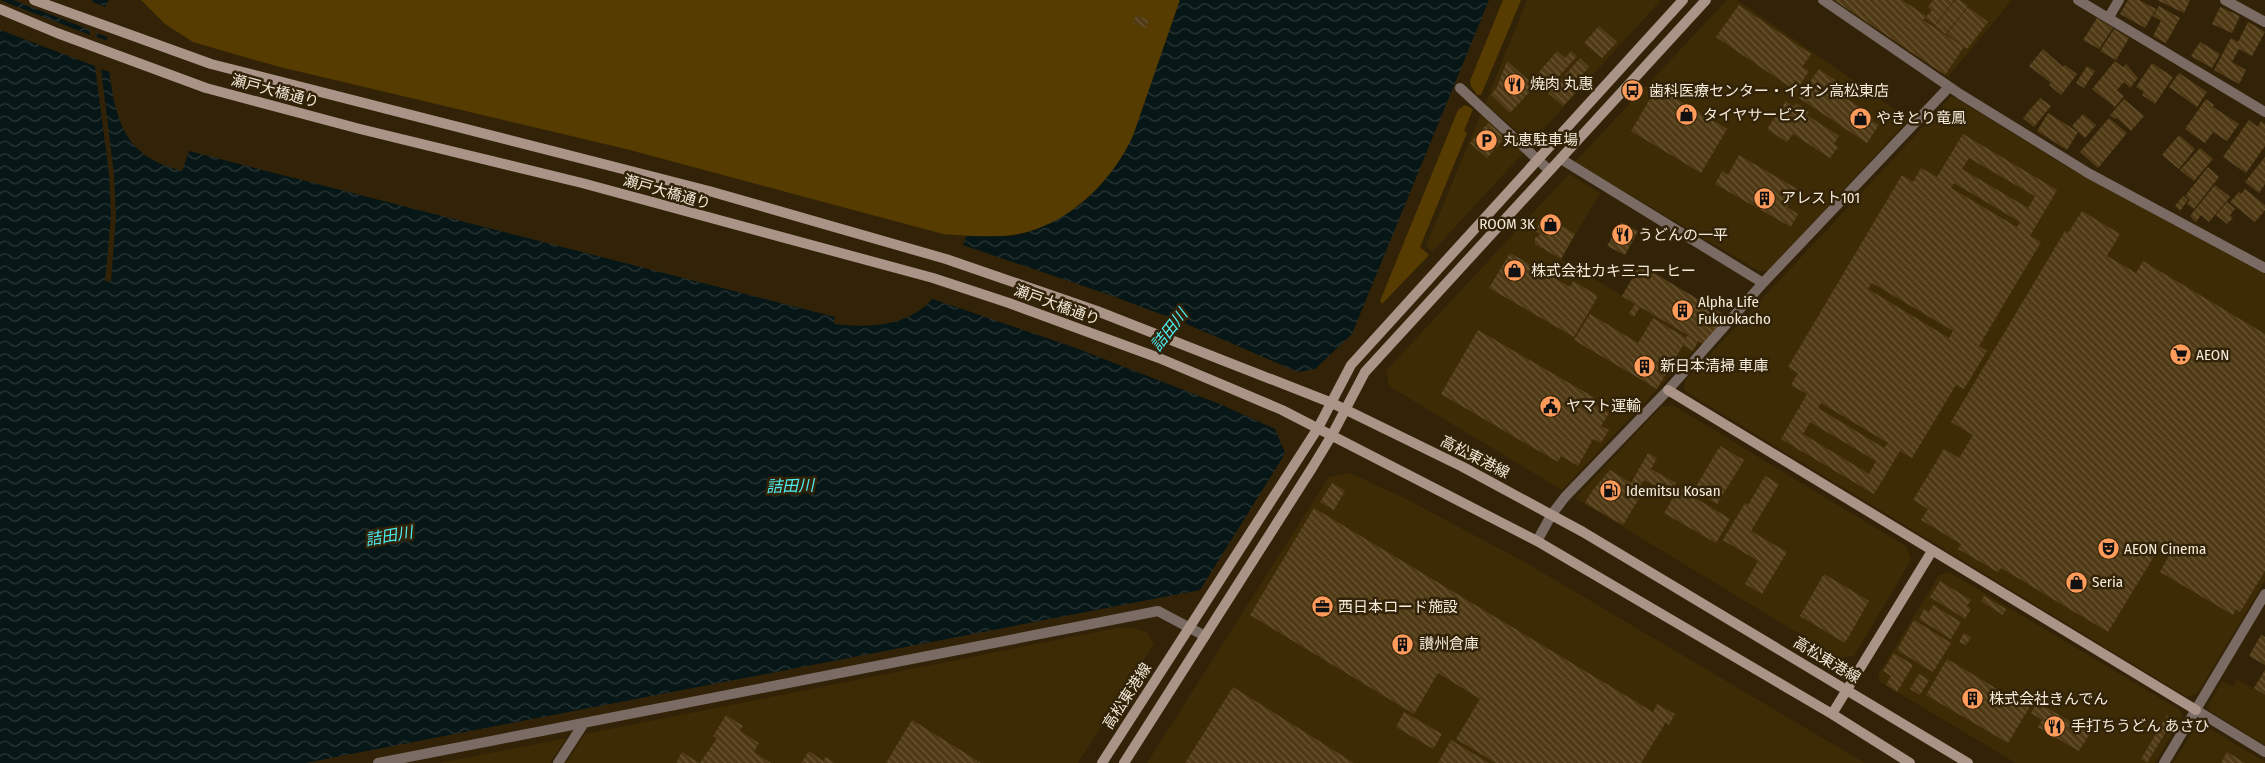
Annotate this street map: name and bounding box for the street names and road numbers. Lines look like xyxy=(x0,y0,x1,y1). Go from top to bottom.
street label: 瀬戸大橋通り xyxy=(229,71,321,111)
street label: 瀬戸大橋通り xyxy=(621,171,713,213)
street label: 瀬戸大橋通り xyxy=(1012,281,1102,329)
street label: 高松東港線 xyxy=(1437,432,1513,482)
street label: 高松東港線 xyxy=(1790,633,1864,687)
street label: 高松東港線 xyxy=(1099,660,1155,732)

